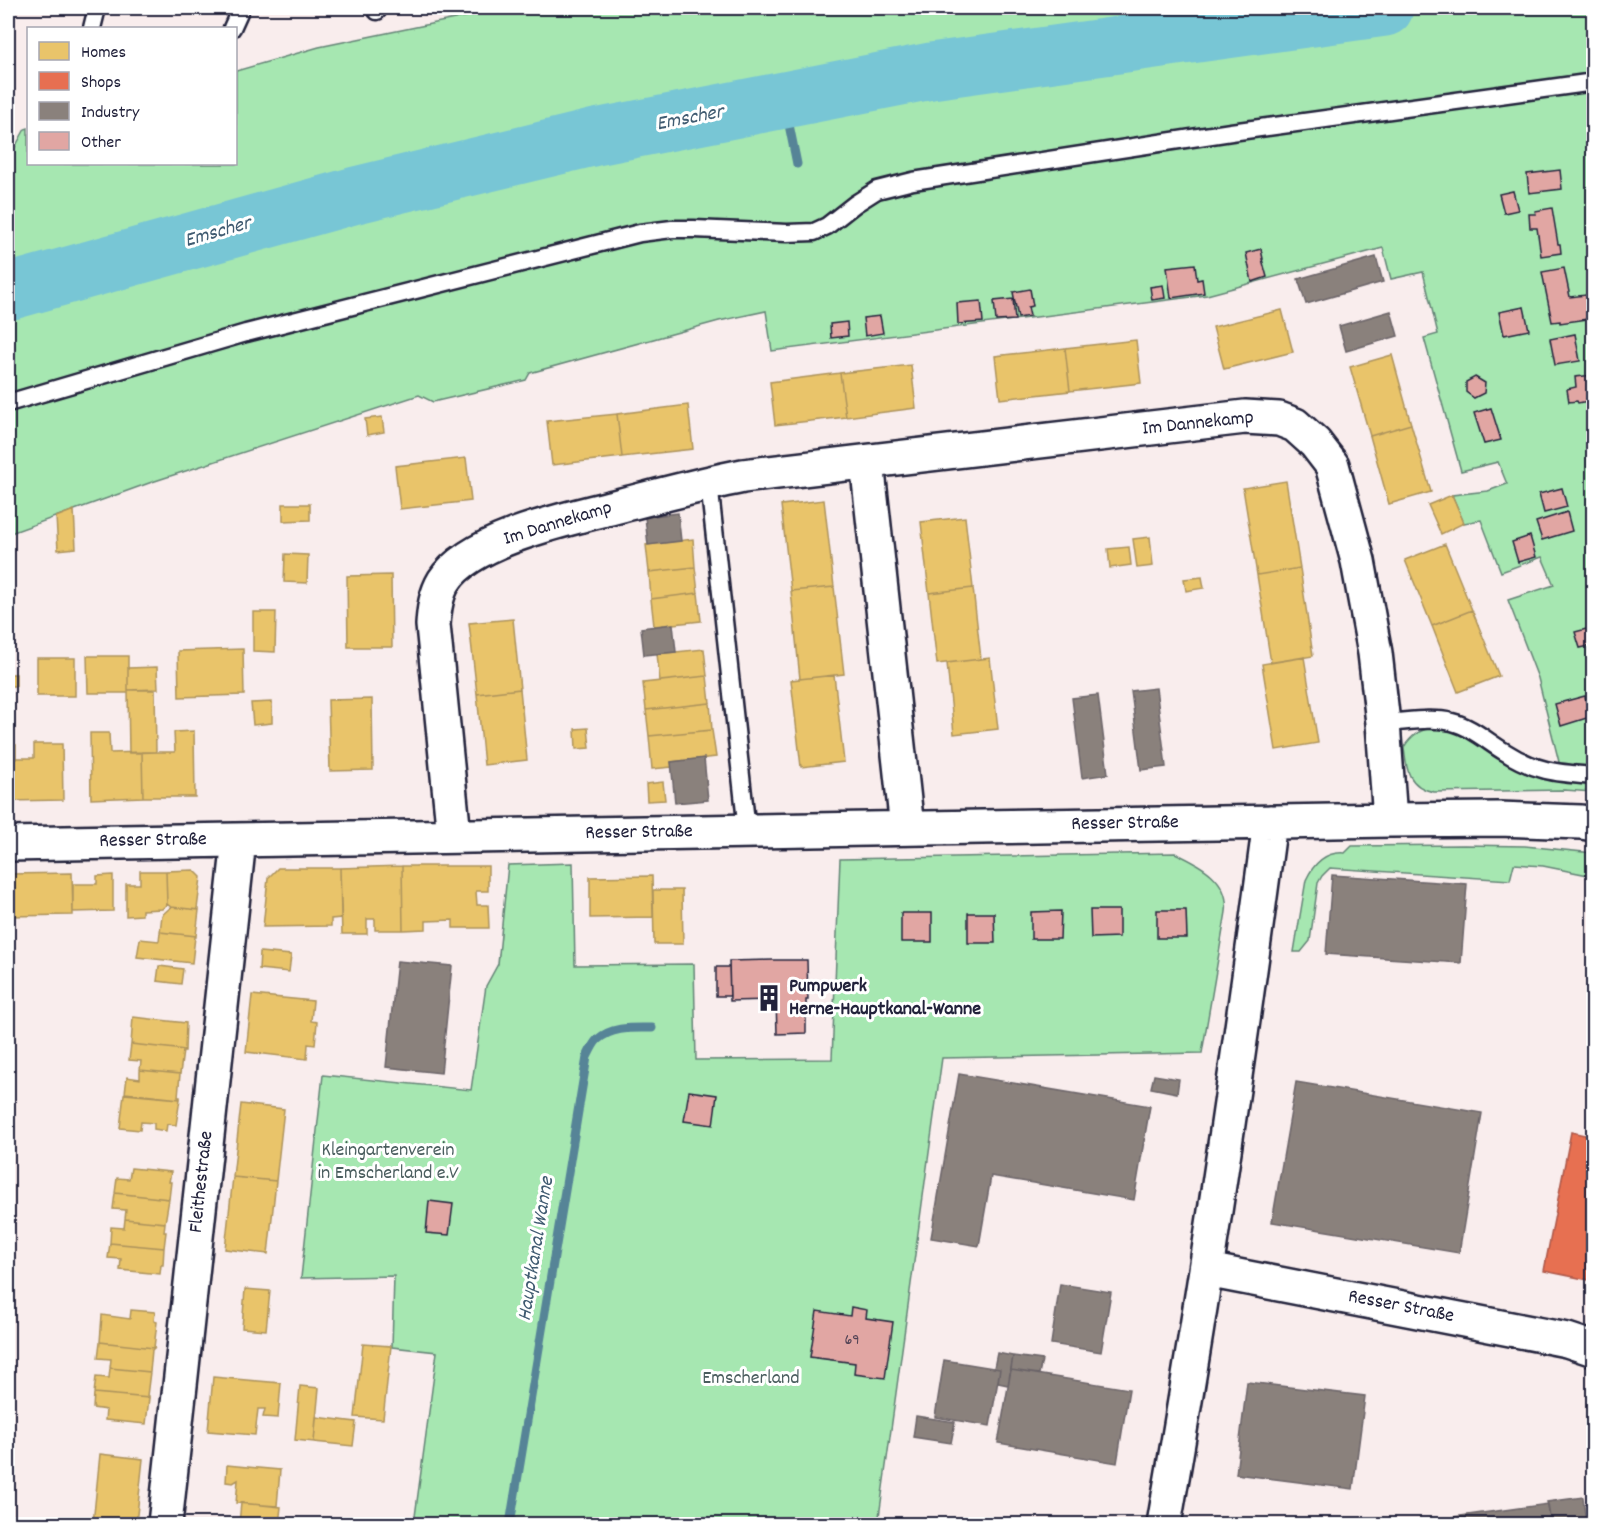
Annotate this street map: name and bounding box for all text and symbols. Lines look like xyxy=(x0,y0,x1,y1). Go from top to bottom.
legend xyxy=(27,27,237,165)
text: Homes xyxy=(81,41,126,66)
text: Shops xyxy=(81,71,121,96)
water label: Emscher xyxy=(654,97,728,140)
text: Industry xyxy=(81,101,140,126)
text: Other xyxy=(81,131,121,156)
water label: Emscher xyxy=(181,209,257,257)
street label: Im Dannekamp xyxy=(1141,404,1255,444)
street label: Im Dannekamp xyxy=(500,494,616,554)
street label: Resser Straße xyxy=(1071,809,1179,839)
street label: Resser Straße xyxy=(585,818,693,848)
street label: Resser Straße xyxy=(99,826,207,856)
place label: Pumpwerk Herne-Hauptkanal-Wanne xyxy=(789,973,981,1024)
building icon: Pumpwerk Herne-Hauptkanal-Wanne xyxy=(754,983,784,1013)
street label: Fleithestraße xyxy=(183,1129,221,1234)
park label: Kleingartenverein in Emscherland e.V xyxy=(317,1137,459,1188)
water label: Hauptkanal Wanne xyxy=(511,1173,563,1323)
street label: Resser Straße xyxy=(1346,1283,1457,1331)
house number: 69 xyxy=(844,1329,860,1352)
park label: Emscherland xyxy=(702,1365,800,1393)

